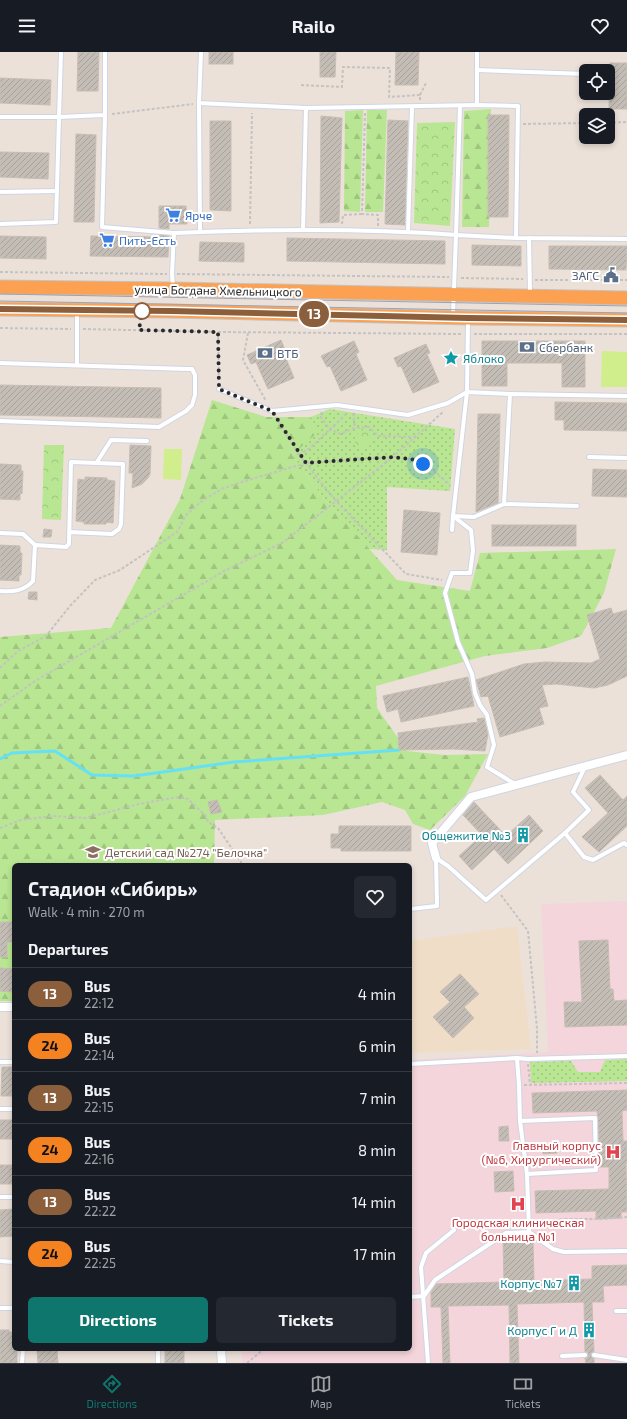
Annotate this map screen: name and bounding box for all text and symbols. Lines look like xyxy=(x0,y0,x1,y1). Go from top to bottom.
icon: menu xyxy=(16,15,38,37)
text: Railo xyxy=(292,15,335,37)
icon: heart xyxy=(589,15,611,37)
map controls xyxy=(579,64,615,144)
button: locate xyxy=(579,64,615,100)
button: layers xyxy=(579,108,615,144)
supermarket icon: Ярче xyxy=(164,206,182,224)
place label: Ярче xyxy=(185,208,212,222)
supermarket icon: Пить-Есть xyxy=(98,231,116,249)
place label: Пить-Есть xyxy=(119,233,176,247)
public building icon: ЗАГС xyxy=(602,266,620,284)
place label: ЗАГС xyxy=(572,268,599,282)
street label: улица Богдана Хмельницкого xyxy=(134,282,302,299)
line badge: 13 xyxy=(296,301,332,327)
unlabelled marker xyxy=(133,302,151,320)
text: 13 xyxy=(307,305,321,322)
bank icon: Сбербанк xyxy=(518,338,536,356)
place label: Сбербанк xyxy=(539,340,594,354)
bank icon: ВТБ xyxy=(256,344,274,362)
place label: ВТБ xyxy=(277,346,298,360)
place icon: Яблоко xyxy=(442,349,460,367)
place label: Яблоко xyxy=(463,351,504,365)
your location xyxy=(413,454,433,474)
building icon: Общежитие №3 xyxy=(514,826,532,844)
place label: Общежитие №3 xyxy=(422,828,511,842)
school or university icon: Детский сад №274 "Белочка" xyxy=(84,843,102,861)
place label: Детский сад №274 "Белочка" xyxy=(105,845,267,859)
button: heart xyxy=(354,876,396,918)
text: Стадион «Сибирь» xyxy=(28,877,197,900)
text: Walk · 4 min · 270 m xyxy=(28,904,145,920)
text: Departures xyxy=(28,940,108,958)
text: Bus xyxy=(84,977,110,995)
text: 13 xyxy=(43,985,57,1002)
text: 4 min xyxy=(358,985,396,1003)
text: 22:12 xyxy=(84,995,114,1011)
text: Bus xyxy=(84,1029,110,1047)
text: 24 xyxy=(41,1037,59,1054)
text: 6 min xyxy=(358,1037,396,1055)
text: 22:14 xyxy=(84,1047,115,1063)
text: Bus xyxy=(84,1081,110,1099)
text: 13 xyxy=(43,1089,57,1106)
text: 7 min xyxy=(359,1089,396,1107)
text: 22:15 xyxy=(84,1099,114,1115)
text: Bus xyxy=(84,1133,110,1151)
place label: Главный корпус (№6, Хирургический) xyxy=(482,1138,601,1167)
text: 24 xyxy=(41,1141,59,1158)
text: 8 min xyxy=(358,1141,396,1159)
hospital icon: Главный корпус (№6, Хирургический) xyxy=(604,1143,622,1161)
text: 22:16 xyxy=(84,1151,114,1167)
text: Bus xyxy=(84,1185,110,1203)
text: 13 xyxy=(43,1193,57,1210)
text: 14 min xyxy=(352,1193,396,1211)
hospital icon: Городская клиническая больница №1 xyxy=(509,1195,527,1213)
text: 22:22 xyxy=(84,1203,116,1219)
place label: Городская клиническая больница №1 xyxy=(452,1215,584,1243)
text: Bus xyxy=(84,1237,110,1255)
text: 24 xyxy=(41,1245,59,1262)
text: 17 min xyxy=(353,1245,396,1263)
text: 22:25 xyxy=(84,1255,116,1271)
building icon: Корпус №7 xyxy=(565,1274,583,1292)
place label: Корпус №7 xyxy=(500,1276,562,1291)
button: Directions xyxy=(28,1297,208,1343)
button: Tickets xyxy=(216,1297,396,1343)
building icon: Корпус Г и Д xyxy=(580,1321,598,1339)
place label: Корпус Г и Д xyxy=(507,1323,577,1338)
tab: Directions xyxy=(86,1373,137,1410)
tab: Map xyxy=(310,1373,332,1410)
tab: Tickets xyxy=(505,1373,541,1410)

